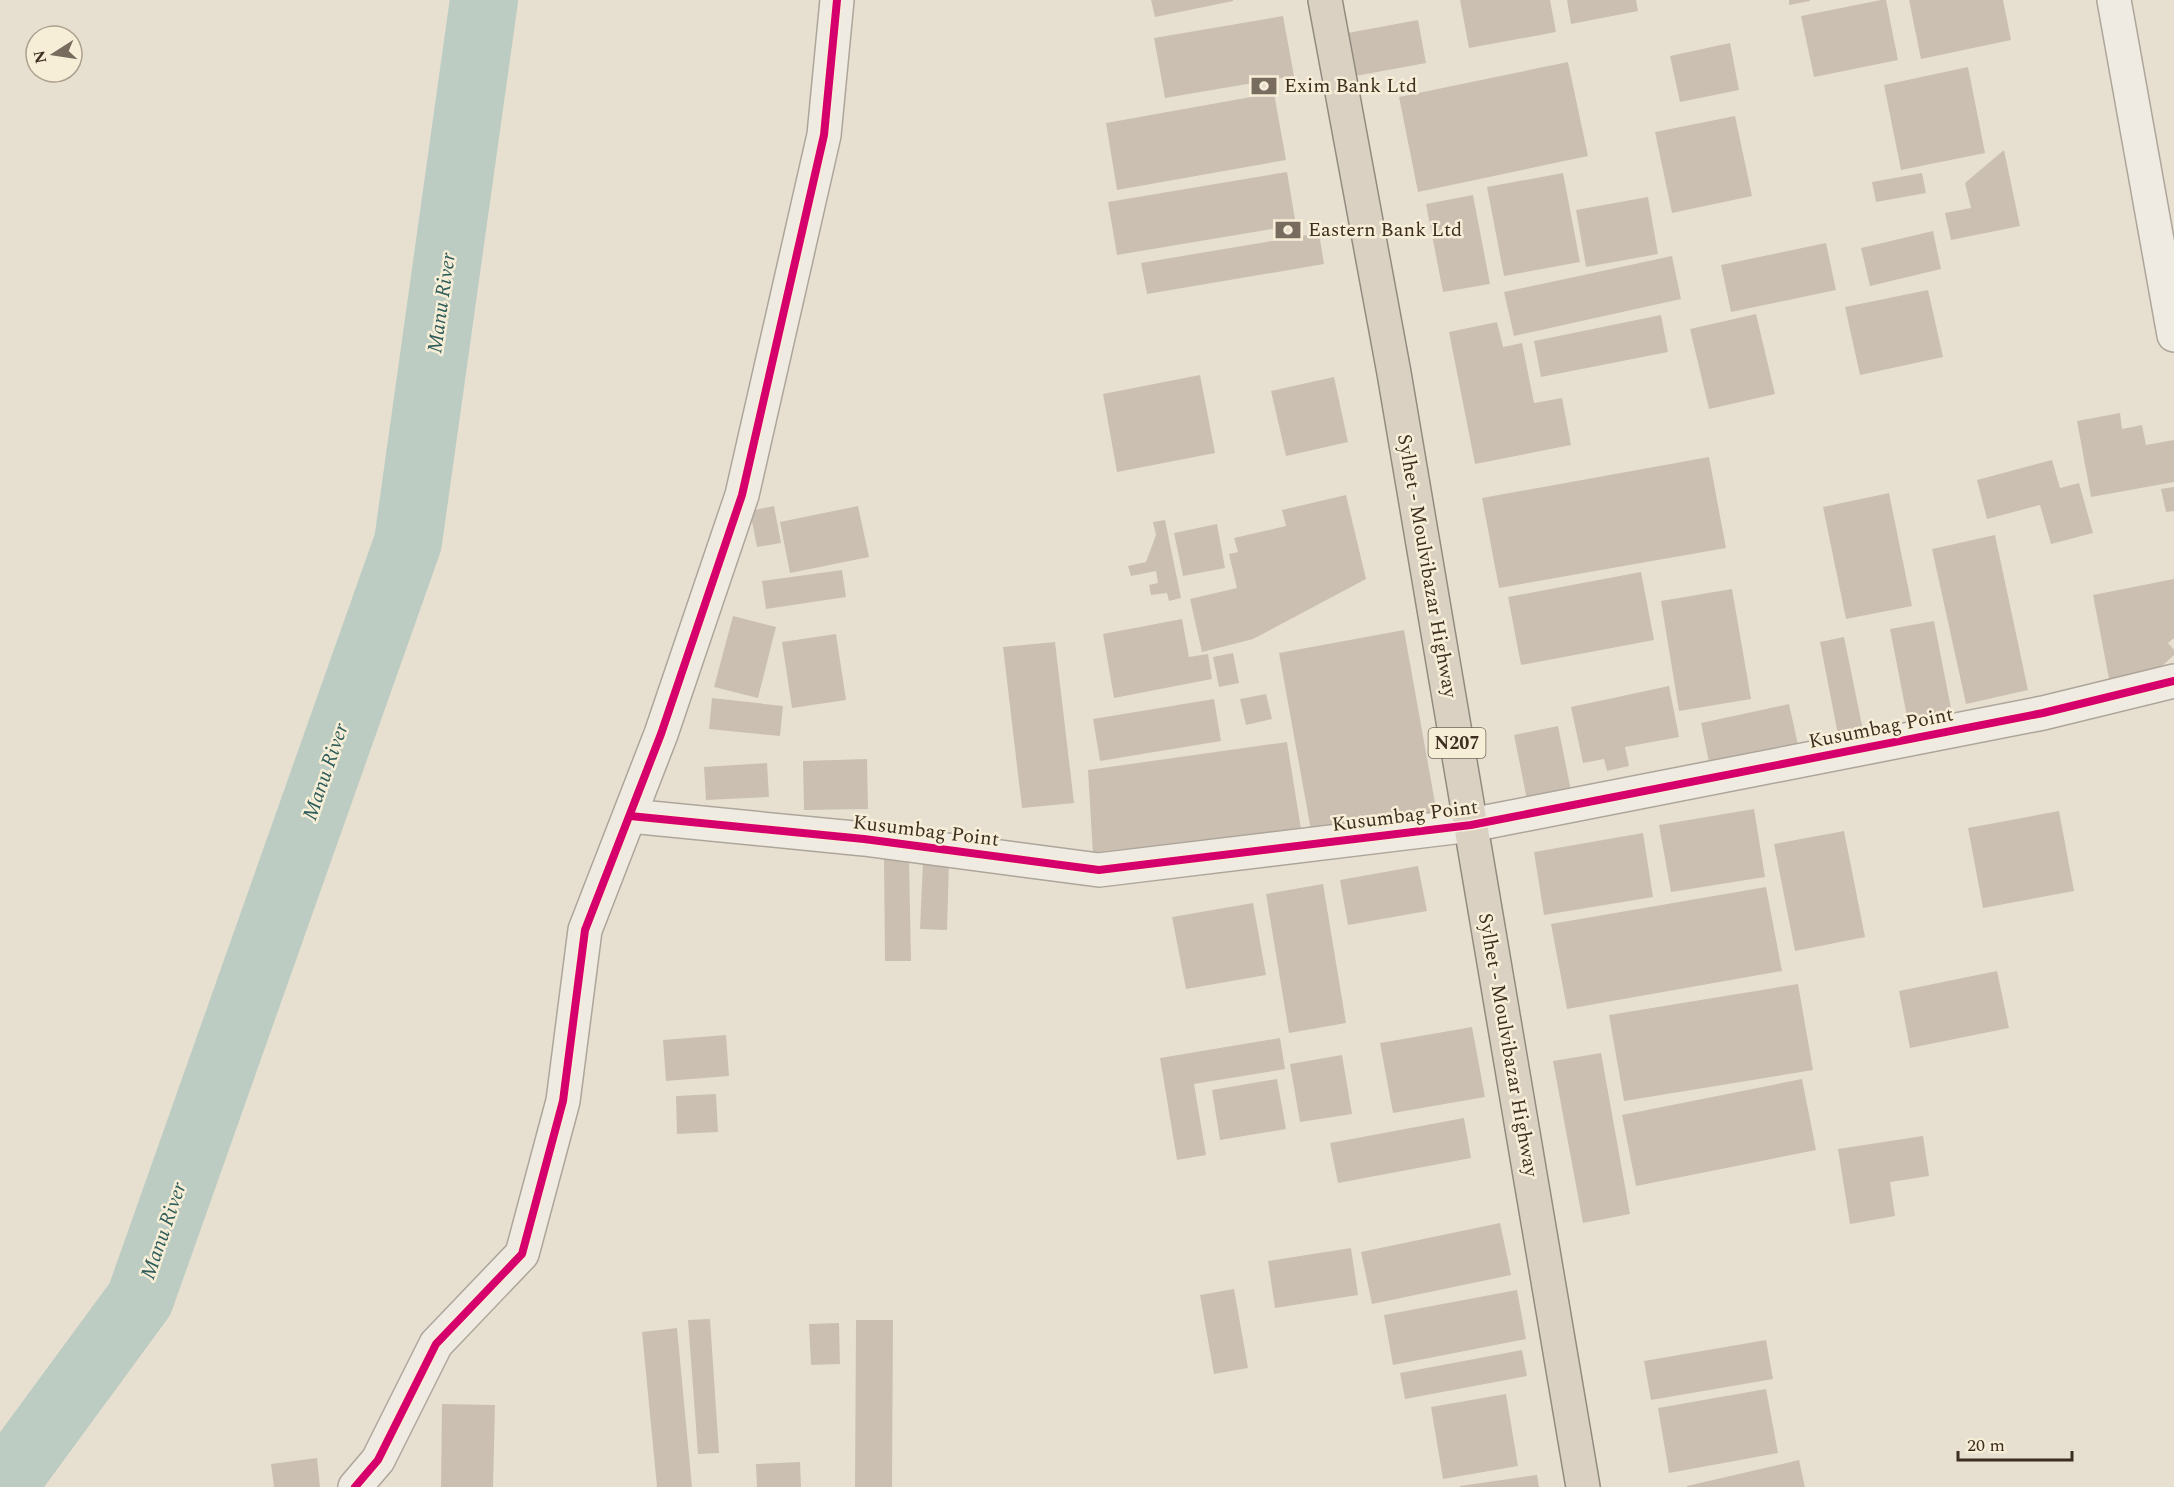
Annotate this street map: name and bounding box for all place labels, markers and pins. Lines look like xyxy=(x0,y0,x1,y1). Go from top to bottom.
bank icon: Exim Bank Ltd xyxy=(1249,71,1279,101)
place label: Exim Bank Ltd xyxy=(1284,71,1417,101)
bank icon: Eastern Bank Ltd xyxy=(1273,215,1303,245)
place label: Eastern Bank Ltd xyxy=(1308,215,1462,245)

